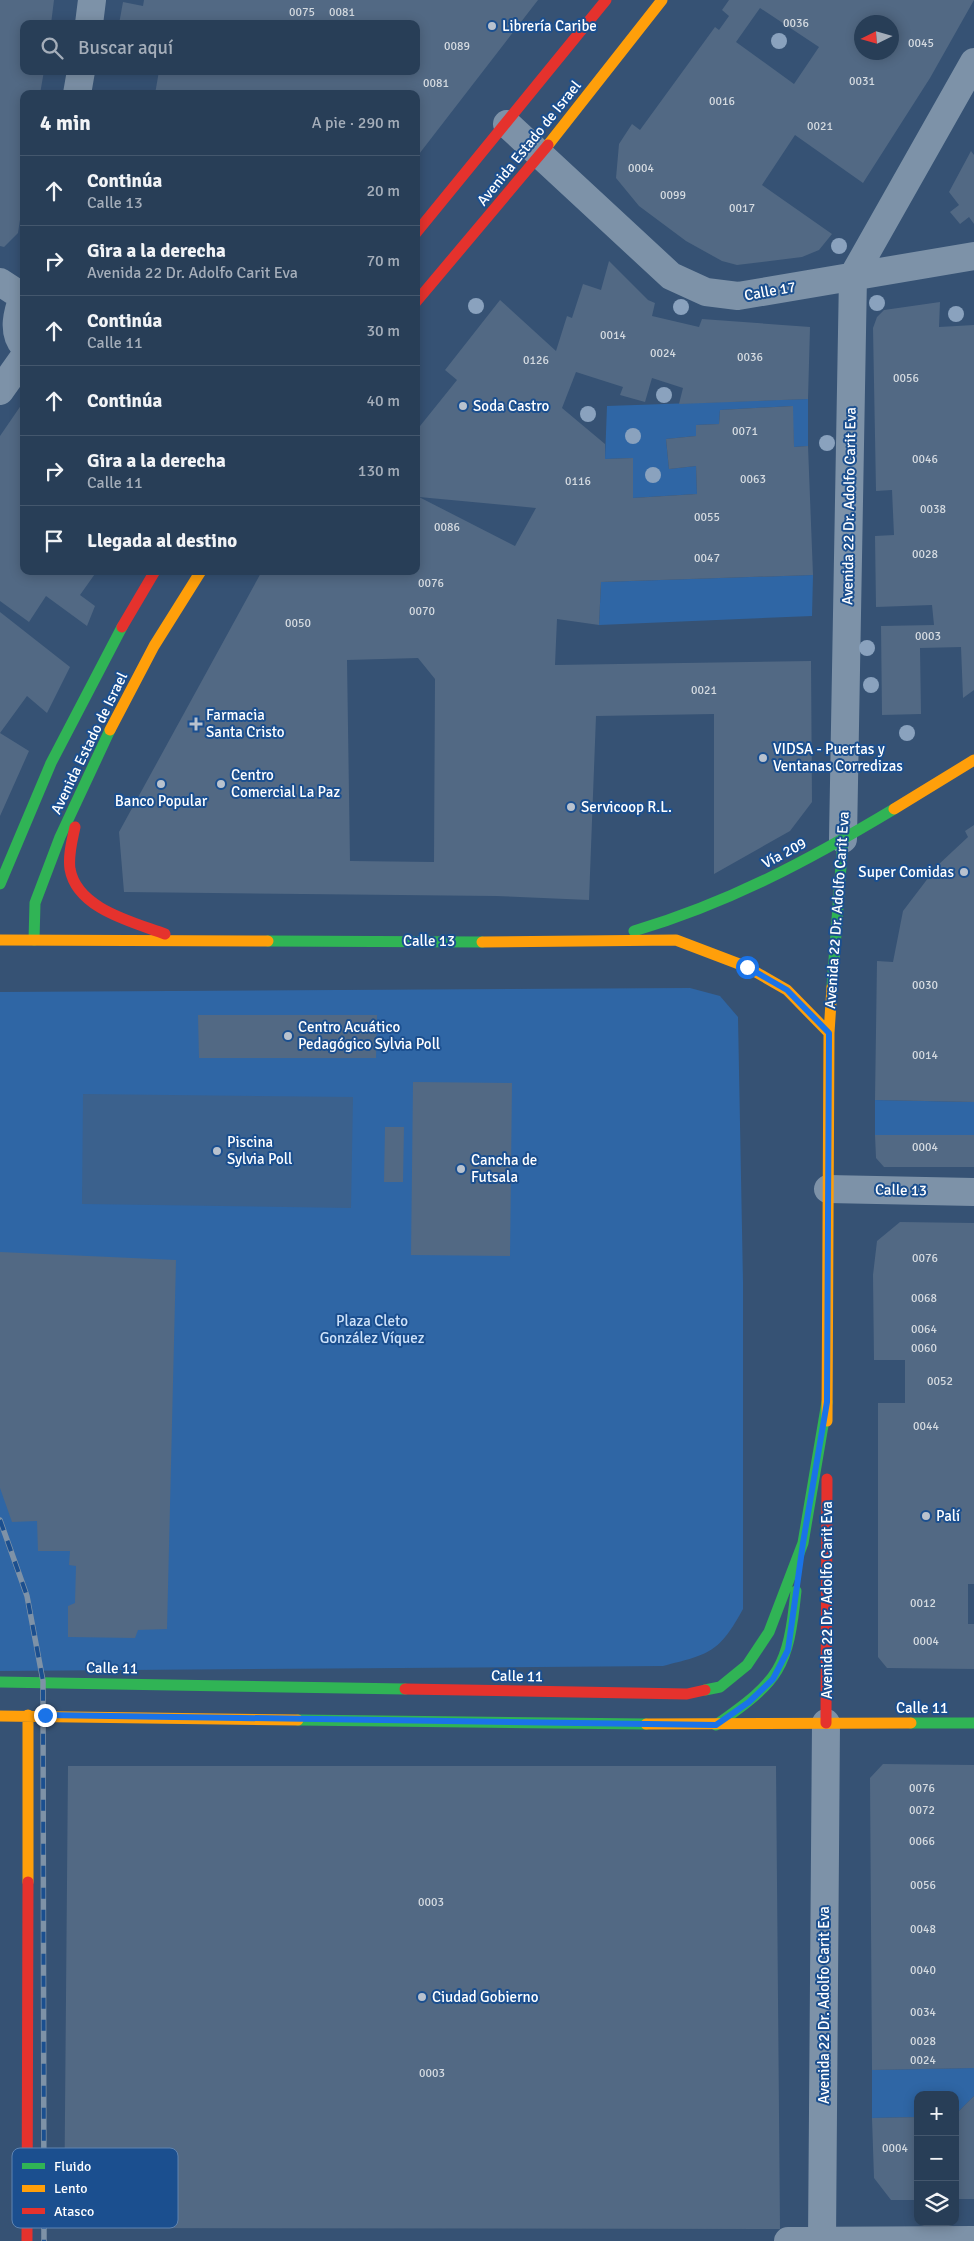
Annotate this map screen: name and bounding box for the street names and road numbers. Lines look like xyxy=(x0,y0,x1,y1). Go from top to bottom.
street label: Avenida Estado de Israel xyxy=(473,77,585,209)
street label: Calle 17 xyxy=(743,278,797,304)
street label: Avenida 22 Dr. Adolfo Carit Eva xyxy=(838,407,860,605)
street label: Avenida Estado de Israel xyxy=(47,669,131,817)
street label: Avenida 22 Dr. Adolfo Carit Eva xyxy=(821,811,853,1009)
street label: Vía 209 xyxy=(759,834,809,872)
street label: Calle 13 xyxy=(403,932,455,950)
street label: Calle 13 xyxy=(875,1181,927,1199)
street label: Avenida 22 Dr. Adolfo Carit Eva xyxy=(818,1501,836,1699)
street label: Calle 11 xyxy=(86,1659,138,1677)
street label: Calle 11 xyxy=(491,1667,543,1685)
street label: Calle 11 xyxy=(896,1699,948,1717)
street label: Avenida 22 Dr. Adolfo Carit Eva xyxy=(815,1906,833,2104)

